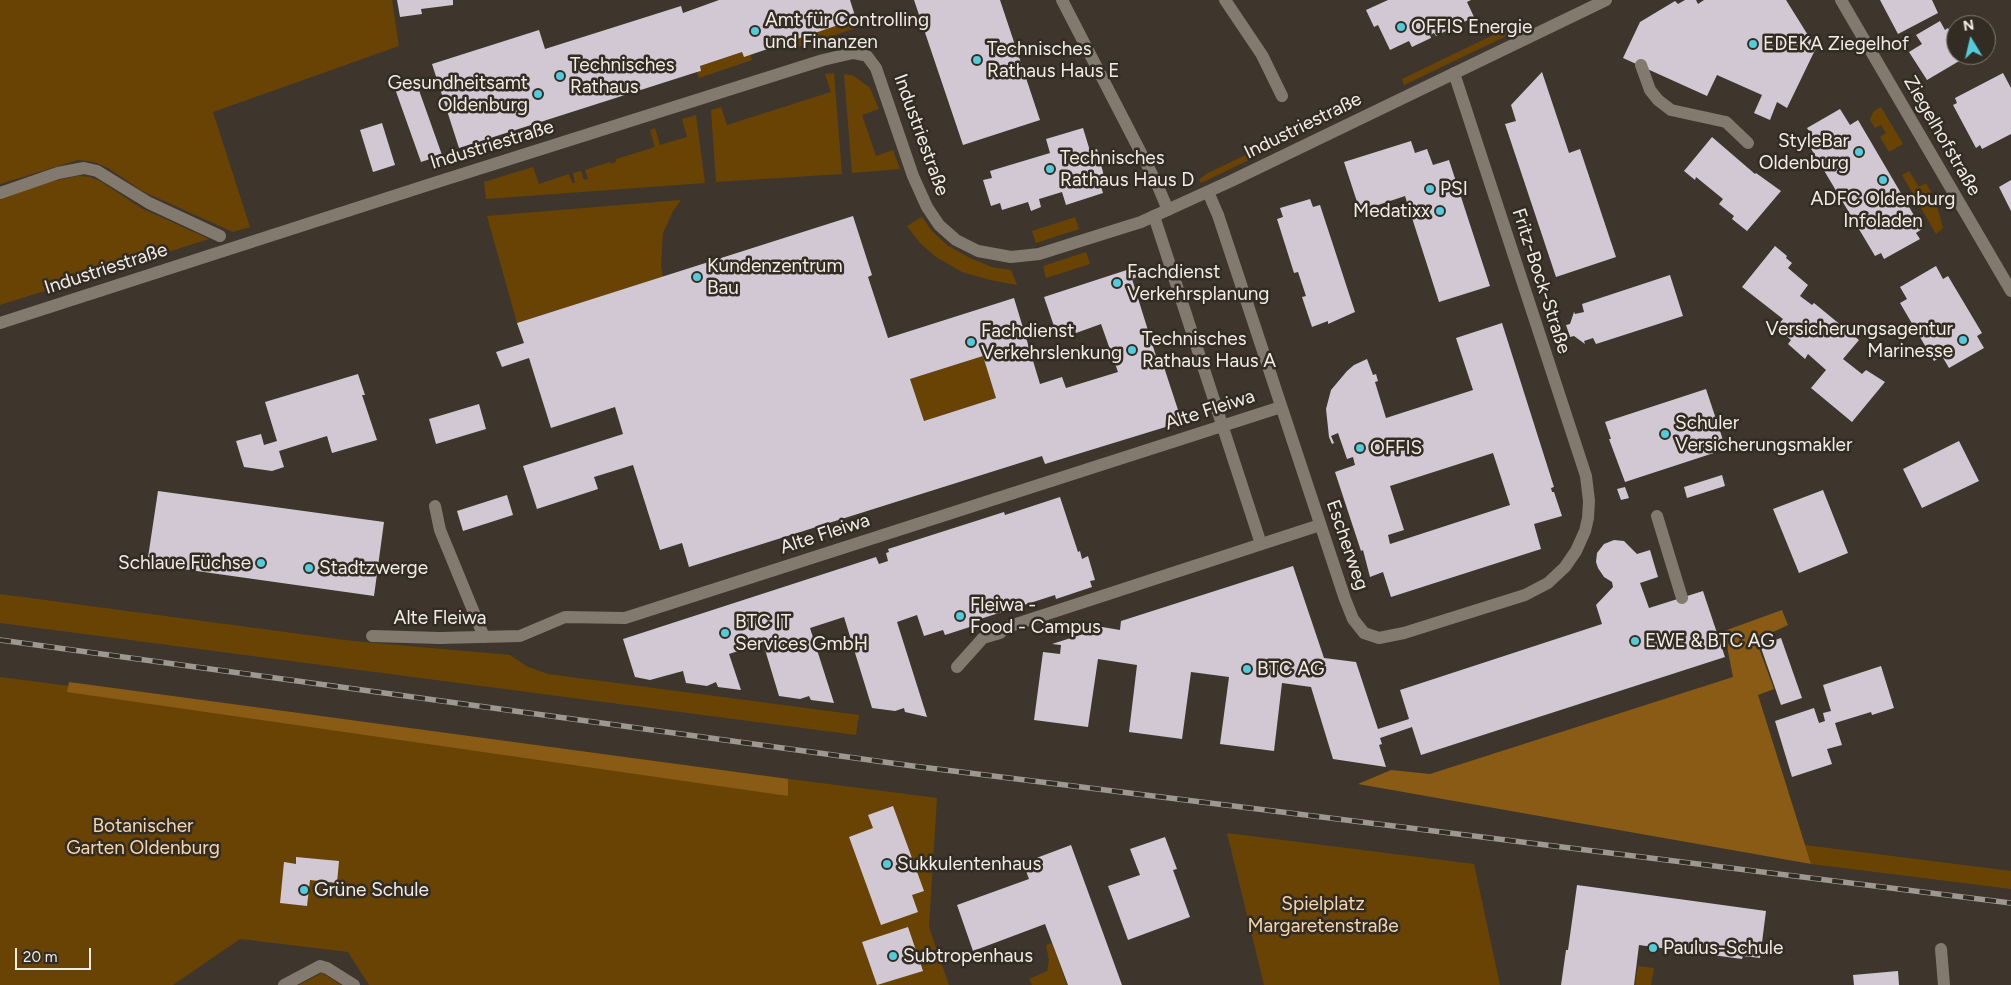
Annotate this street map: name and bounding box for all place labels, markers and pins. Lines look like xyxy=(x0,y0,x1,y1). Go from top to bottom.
place label: Amt für Controlling und Finanzen xyxy=(765,9,929,53)
place label: OFFIS Energie xyxy=(1411,16,1532,38)
marker: OFFIS Energie xyxy=(1395,21,1407,33)
marker: Amt für Controlling und Finanzen xyxy=(749,25,761,37)
place label: EDEKA Ziegelhof xyxy=(1763,33,1909,55)
place label: Technisches Rathaus Haus E xyxy=(987,38,1120,82)
marker: EDEKA Ziegelhof xyxy=(1747,38,1759,50)
place label: Technisches Rathaus xyxy=(570,54,675,98)
marker: Technisches Rathaus Haus E xyxy=(971,54,983,66)
marker: Technisches Rathaus xyxy=(554,70,566,82)
place label: Gesundheitsamt Oldenburg xyxy=(388,72,528,116)
marker: Gesundheitsamt Oldenburg xyxy=(532,88,544,100)
place label: StyleBar Oldenburg xyxy=(1759,130,1849,174)
marker: StyleBar Oldenburg xyxy=(1853,146,1865,158)
place label: Technisches Rathaus Haus D xyxy=(1060,147,1194,191)
marker: Technisches Rathaus Haus D xyxy=(1044,163,1056,175)
marker: ADFC Oldenburg Infoladen xyxy=(1877,174,1889,186)
place label: PSI xyxy=(1440,178,1468,200)
marker: PSI xyxy=(1424,183,1436,195)
place label: ADFC Oldenburg Infoladen xyxy=(1811,188,1955,232)
place label: Medatixx xyxy=(1353,200,1430,222)
marker: Medatixx xyxy=(1434,205,1446,217)
place label: Kundenzentrum Bau xyxy=(707,255,843,299)
place label: Fachdienst Verkehrsplanung xyxy=(1127,261,1270,305)
marker: Kundenzentrum Bau xyxy=(691,271,703,283)
marker: Fachdienst Verkehrsplanung xyxy=(1111,277,1123,289)
place label: Versicherungsagentur Marinesse xyxy=(1766,318,1953,362)
place label: Fachdienst Verkehrslenkung xyxy=(981,320,1122,364)
place label: Technisches Rathaus Haus A xyxy=(1142,328,1276,372)
marker: Versicherungsagentur Marinesse xyxy=(1957,334,1969,346)
marker: Fachdienst Verkehrslenkung xyxy=(965,336,977,348)
marker: Technisches Rathaus Haus A xyxy=(1126,344,1138,356)
place label: Schuler Versicherungsmakler xyxy=(1675,412,1852,456)
marker: Schuler Versicherungsmakler xyxy=(1659,428,1671,440)
place label: OFFIS xyxy=(1370,437,1422,459)
marker: OFFIS xyxy=(1354,442,1366,454)
place label: Schlaue Füchse xyxy=(118,552,251,574)
marker: Schlaue Füchse xyxy=(255,557,267,569)
place label: Stadtzwerge xyxy=(319,557,428,579)
marker: Stadtzwerge xyxy=(303,562,315,574)
place label: Fleiwa - Food - Campus xyxy=(970,594,1101,638)
marker: Fleiwa - Food - Campus xyxy=(954,610,966,622)
place label: BTC IT Services GmbH xyxy=(735,611,868,655)
marker: BTC IT Services GmbH xyxy=(719,627,731,639)
place label: EWE & BTC AG xyxy=(1645,630,1775,652)
marker: EWE & BTC AG xyxy=(1629,635,1641,647)
place label: BTC AG xyxy=(1257,658,1324,680)
marker: BTC AG xyxy=(1241,663,1253,675)
place label: Sukkulentenhaus xyxy=(897,853,1041,875)
marker: Sukkulentenhaus xyxy=(881,858,893,870)
place label: Grüne Schule xyxy=(314,879,429,901)
marker: Grüne Schule xyxy=(298,884,310,896)
place label: Paulus-Schule xyxy=(1663,937,1783,959)
marker: Paulus-Schule xyxy=(1647,942,1659,954)
place label: Subtropenhaus xyxy=(903,945,1033,967)
marker: Subtropenhaus xyxy=(887,950,899,962)

